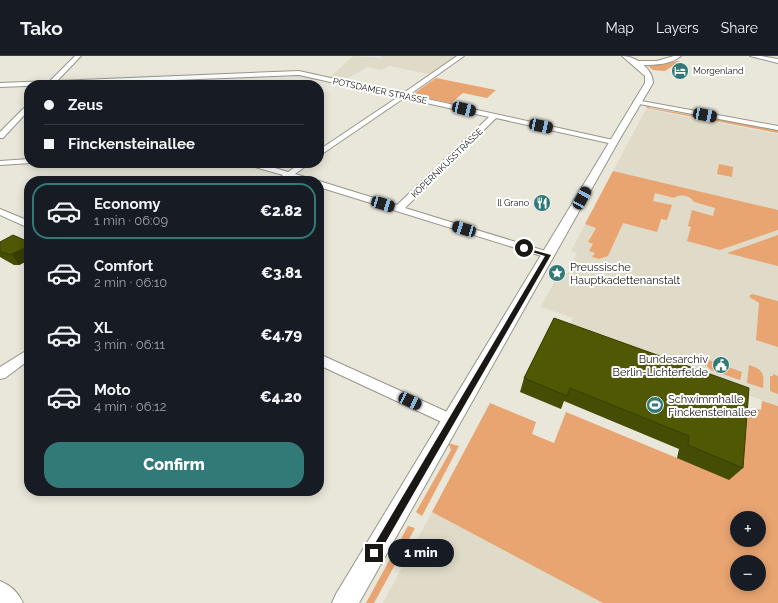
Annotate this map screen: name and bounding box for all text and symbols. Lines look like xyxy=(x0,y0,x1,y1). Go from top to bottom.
text: Tako xyxy=(20,17,63,39)
text: Map xyxy=(606,20,634,36)
text: Layers xyxy=(656,20,699,36)
text: Share xyxy=(721,20,758,36)
hotel icon: Morgenland xyxy=(670,61,690,81)
place label: Morgenland xyxy=(693,66,744,76)
street label: POTSDAMER STRASSE xyxy=(332,76,429,106)
text: Zeus xyxy=(68,96,103,114)
car xyxy=(451,100,477,118)
car xyxy=(692,107,718,123)
car xyxy=(528,118,554,134)
street label: KOPERNIKUSSTRASSE xyxy=(409,126,485,200)
text: Finckensteinallee xyxy=(68,135,195,153)
car xyxy=(571,185,593,211)
icon: car xyxy=(46,193,82,229)
restaurant icon: Il Grano xyxy=(532,193,552,213)
text: Economy xyxy=(94,195,161,213)
car xyxy=(370,195,396,213)
place label: Il Grano xyxy=(497,198,529,208)
text: €2.82 xyxy=(260,202,302,220)
text: 1 min · 06:09 xyxy=(94,213,168,228)
car xyxy=(451,220,477,238)
route start xyxy=(515,239,533,257)
icon: car xyxy=(46,255,82,291)
text: Comfort xyxy=(94,257,153,275)
place label: Preussische Hauptkadettenanstalt xyxy=(570,261,681,287)
place icon: Preussische Hauptkadettenanstalt xyxy=(547,263,567,283)
text: €3.81 xyxy=(261,264,302,282)
text: 2 min · 06:10 xyxy=(94,275,167,290)
icon: car xyxy=(46,317,82,353)
text: XL xyxy=(94,319,112,337)
text: €4.79 xyxy=(261,326,302,344)
text: 3 min · 06:11 xyxy=(94,337,165,352)
place label: Bundesarchiv Berlin-Lichterfelde xyxy=(613,353,709,379)
public building icon: Bundesarchiv Berlin-Lichterfelde xyxy=(711,355,731,375)
icon: car xyxy=(46,379,82,415)
text: Moto xyxy=(94,381,131,399)
text: €4.20 xyxy=(260,388,302,406)
car xyxy=(397,390,423,412)
place label: Schwimmhalle Finckensteinallee xyxy=(668,393,757,419)
sports icon: Schwimmhalle Finckensteinallee xyxy=(645,395,665,415)
text: 4 min · 06:12 xyxy=(94,399,166,414)
button: Confirm xyxy=(44,442,304,488)
map controls xyxy=(730,511,766,591)
button: + xyxy=(730,511,766,547)
callout: 1 min xyxy=(388,539,454,567)
route end xyxy=(365,544,383,562)
text: 1 min xyxy=(404,545,438,560)
button: − xyxy=(730,555,766,591)

